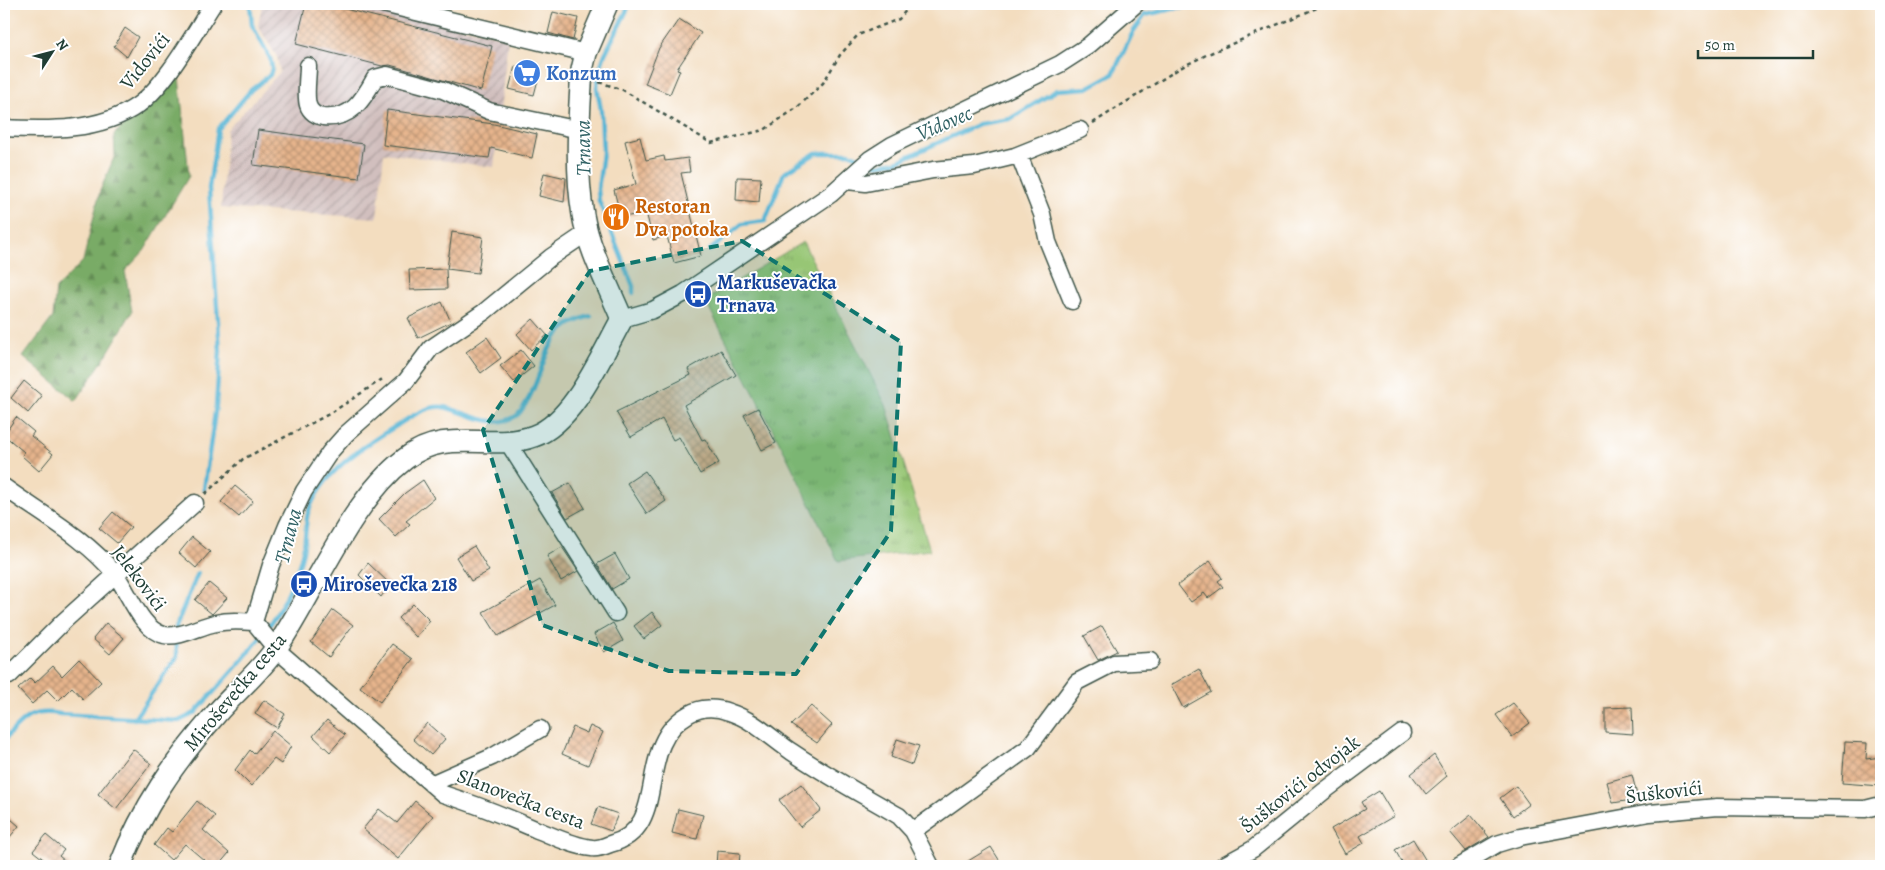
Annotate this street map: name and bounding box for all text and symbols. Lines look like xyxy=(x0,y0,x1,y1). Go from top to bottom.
street label: Vidovići xyxy=(113,27,176,96)
north arrow xyxy=(28,28,78,78)
scale bar xyxy=(1698,28,1812,60)
text: N xyxy=(51,35,73,54)
text: 50 m xyxy=(1705,35,1735,55)
supermarket icon: Konzum xyxy=(512,58,542,88)
place label: Konzum xyxy=(546,60,617,87)
water label: Vidovec xyxy=(912,98,977,147)
water label: Trnava xyxy=(569,119,597,176)
place label: Restoran Dva potoka xyxy=(635,193,729,243)
restaurant icon: Restoran Dva potoka xyxy=(601,202,631,232)
place label: Markuševačka Trnava xyxy=(717,269,837,319)
bus stop icon: Markuševačka Trnava xyxy=(683,279,713,309)
water label: Trnava xyxy=(268,505,308,567)
street label: Jelekovići xyxy=(105,539,173,617)
bus stop icon: Miroševečka 218 xyxy=(289,569,319,599)
place label: Miroševečka 218 xyxy=(323,571,458,598)
street label: Miroševečka cesta xyxy=(177,627,293,757)
street label: Šuškovići odvojak xyxy=(1235,729,1365,839)
street label: Slanovečka cesta xyxy=(453,762,590,836)
street label: Šuškovići xyxy=(1624,774,1704,810)

